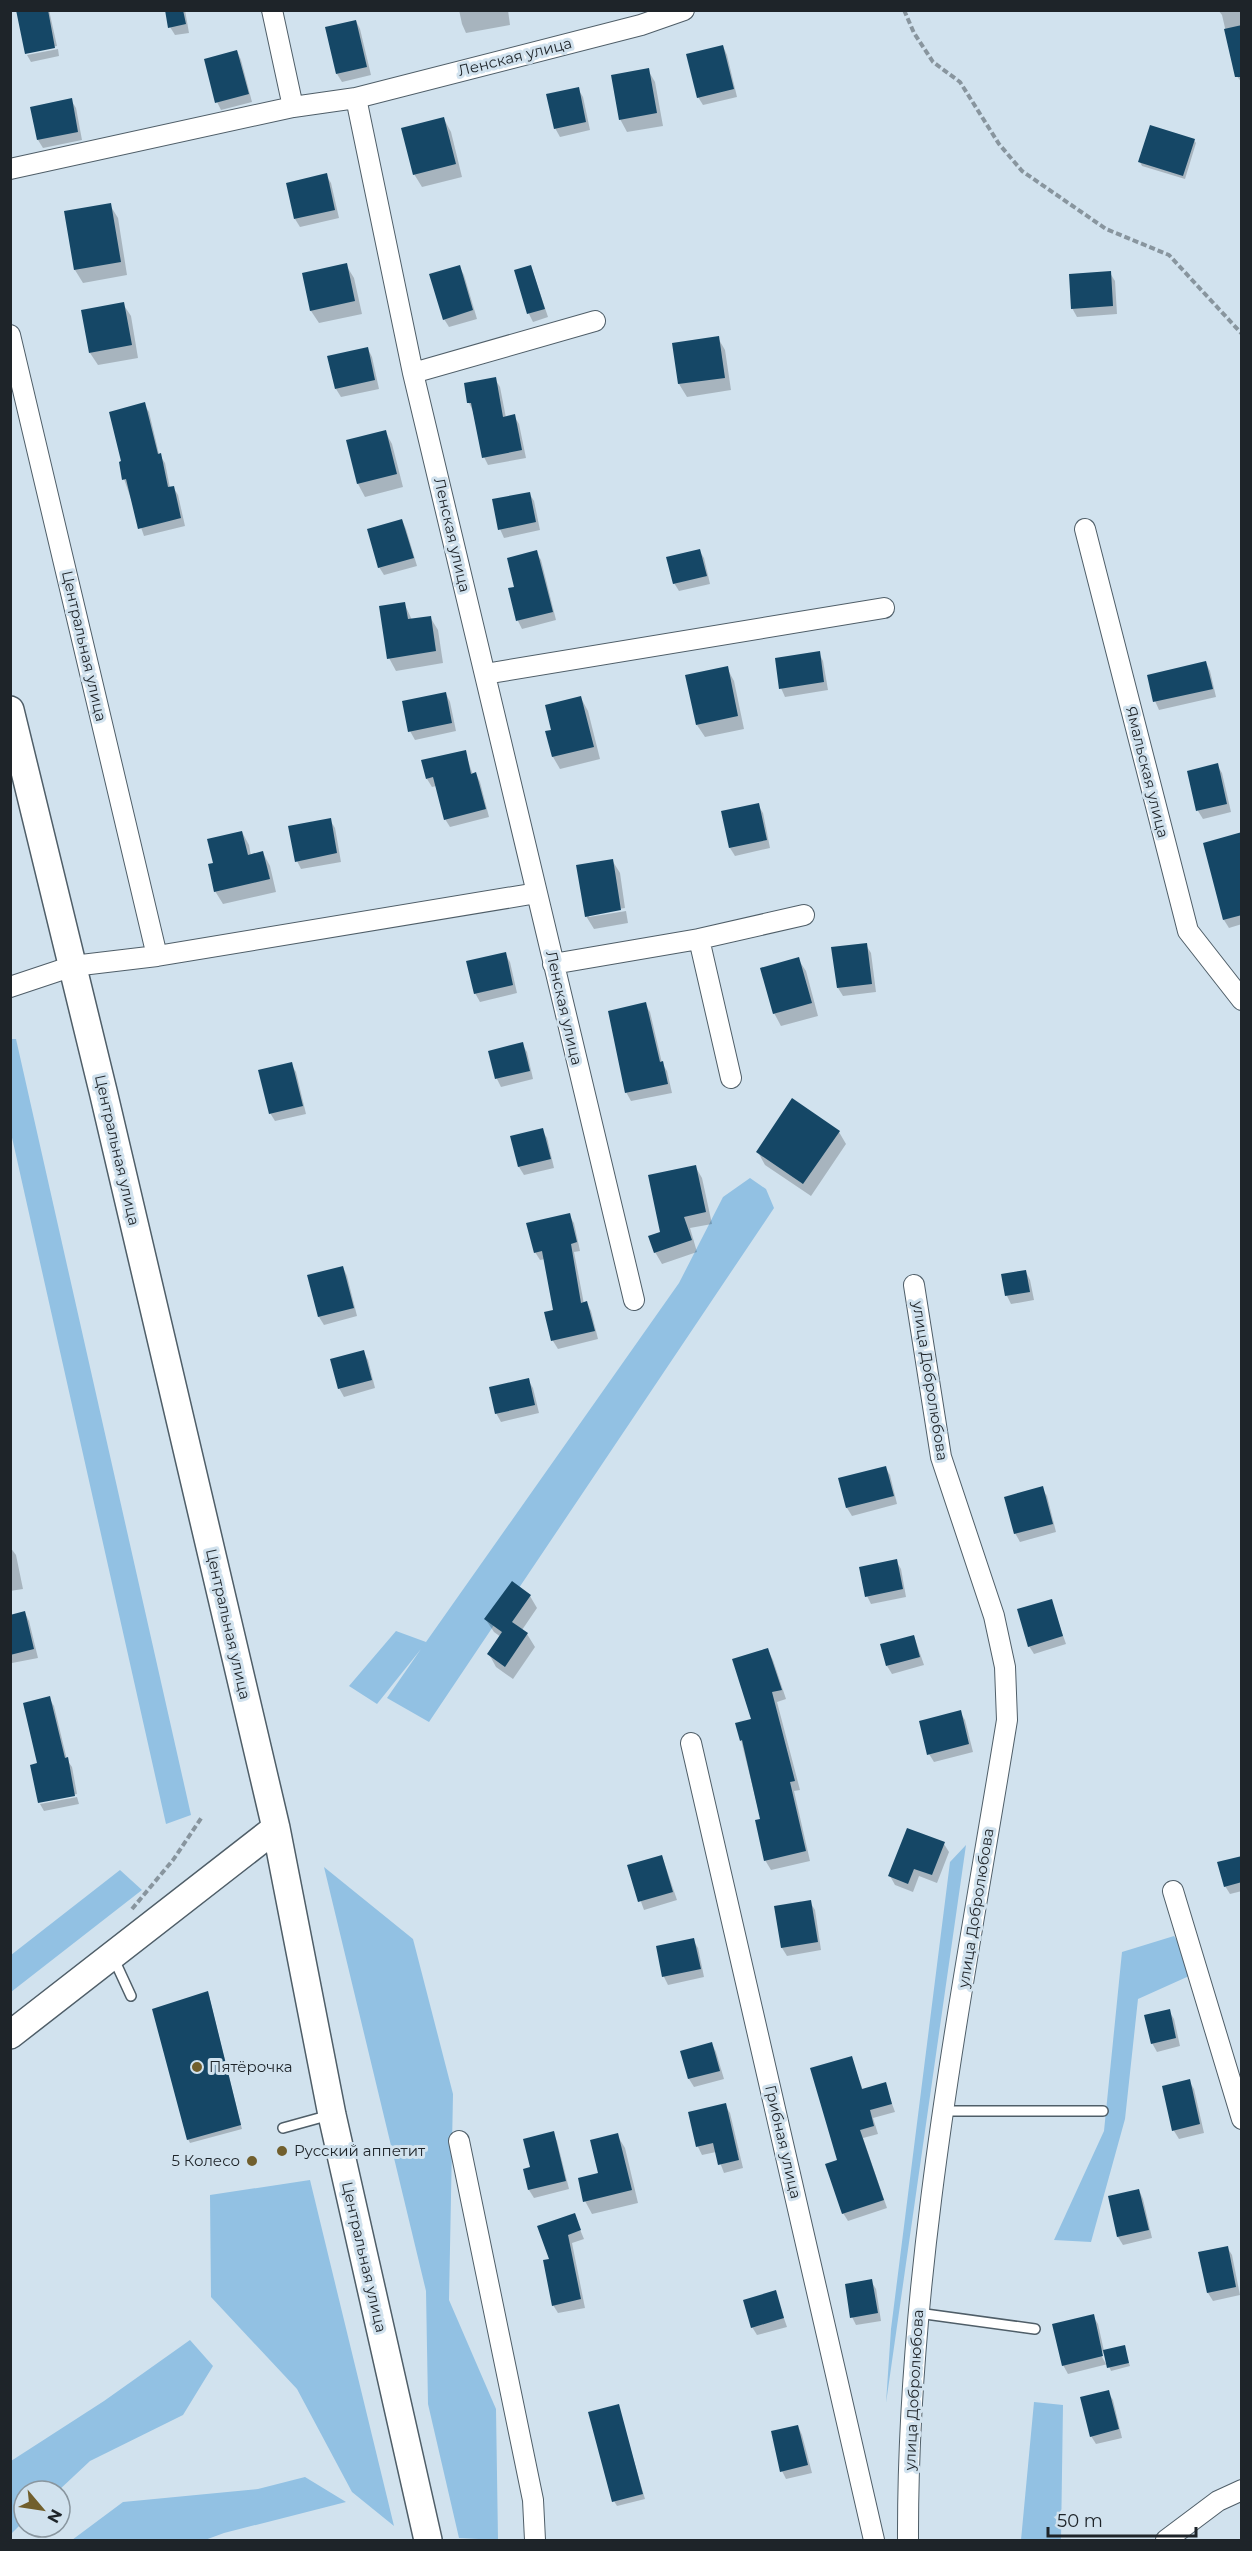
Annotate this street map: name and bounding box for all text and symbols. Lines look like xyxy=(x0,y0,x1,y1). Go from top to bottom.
street label: Ленская улица xyxy=(456,33,574,80)
street label: Ленская улица xyxy=(430,476,475,594)
street label: Центральная улица xyxy=(58,569,111,723)
street label: Ямальская улица xyxy=(1122,704,1173,840)
street label: Ленская улица xyxy=(542,949,587,1067)
street label: Центральная улица xyxy=(91,1073,144,1227)
street label: улица Добролюбова xyxy=(908,1299,953,1462)
street label: Центральная улица xyxy=(202,1547,255,1701)
street label: улица Добролюбова xyxy=(953,1827,998,1990)
place label: Пятёрочка xyxy=(209,2057,293,2076)
marker: Пятёрочка xyxy=(190,2060,204,2074)
street label: Грибная улица xyxy=(761,2083,806,2201)
place label: Русский аппетит xyxy=(294,2141,426,2160)
marker: Русский аппетит xyxy=(275,2144,289,2158)
place label: 5 Колесо xyxy=(171,2151,240,2170)
marker: 5 Колесо xyxy=(245,2154,259,2168)
street label: Центральная улица xyxy=(338,2180,391,2334)
street label: улица Добролюбова xyxy=(900,2309,927,2472)
north arrow xyxy=(12,2479,72,2539)
scale bar xyxy=(1048,2500,1196,2538)
text: N xyxy=(43,2506,66,2526)
text: 50 m xyxy=(1057,2510,1103,2532)

